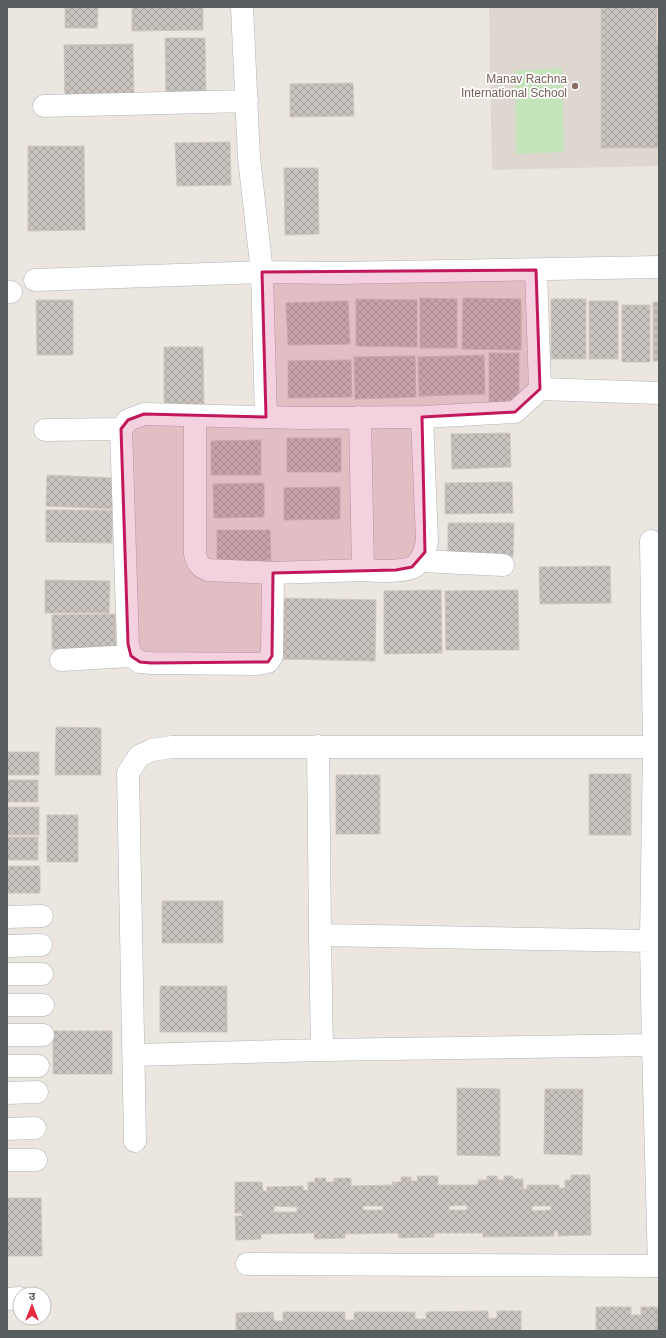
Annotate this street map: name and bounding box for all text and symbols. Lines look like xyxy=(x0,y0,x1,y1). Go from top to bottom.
place label: Manav Rachna International School xyxy=(461,72,567,100)
marker: Manav Rachna International School xyxy=(570,81,580,91)
north arrow xyxy=(12,1286,52,1326)
text: उ xyxy=(29,1290,36,1302)

